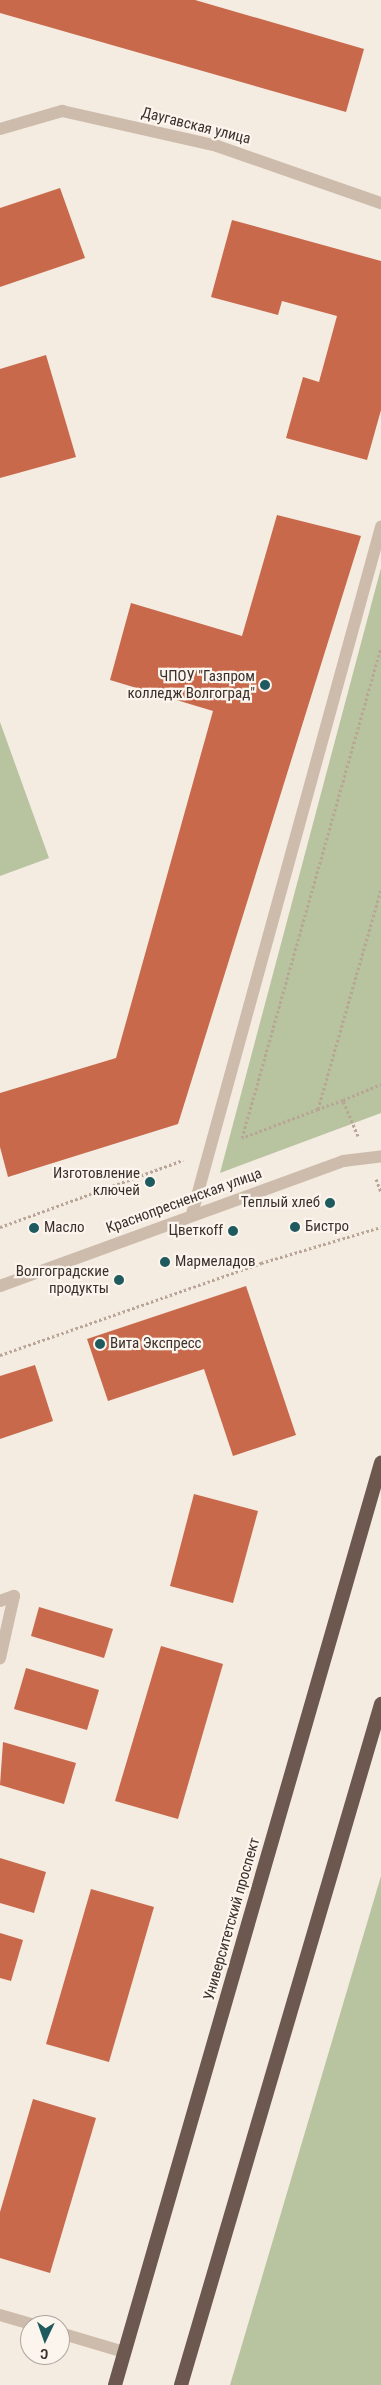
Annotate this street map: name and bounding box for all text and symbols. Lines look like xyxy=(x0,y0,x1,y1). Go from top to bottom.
street label: Даугавская улица xyxy=(140,104,252,148)
place label: ЧПОУ "Газпром колледж Волгоград" xyxy=(128,667,255,702)
marker: ЧПОУ "Газпром колледж Волгоград" xyxy=(259,679,271,691)
place label: Изготовление ключей xyxy=(53,1164,140,1199)
street label: Краснопресненская улица xyxy=(104,1164,264,1238)
marker: Изготовление ключей xyxy=(144,1176,156,1188)
place label: Теплый хлеб xyxy=(241,1194,320,1212)
marker: Теплый хлеб xyxy=(324,1197,336,1209)
place label: Бистро xyxy=(305,1218,349,1236)
place label: Масло xyxy=(44,1219,85,1237)
marker: Бистро xyxy=(289,1221,301,1233)
marker: Масло xyxy=(28,1222,40,1234)
place label: Цветкоff xyxy=(168,1222,223,1240)
marker: Цветкоff xyxy=(227,1225,239,1237)
place label: Мармеладов xyxy=(175,1253,256,1271)
marker: Мармеладов xyxy=(159,1256,171,1268)
place label: Волгоградские продукты xyxy=(16,1262,109,1297)
marker: Волгоградские продукты xyxy=(113,1274,125,1286)
place label: Вита Экспресс xyxy=(110,1335,202,1353)
marker: Вита Экспресс xyxy=(94,1338,106,1350)
street label: Университетский проспект xyxy=(200,1836,264,2002)
north arrow xyxy=(20,2315,70,2365)
text: С xyxy=(40,2346,49,2362)

